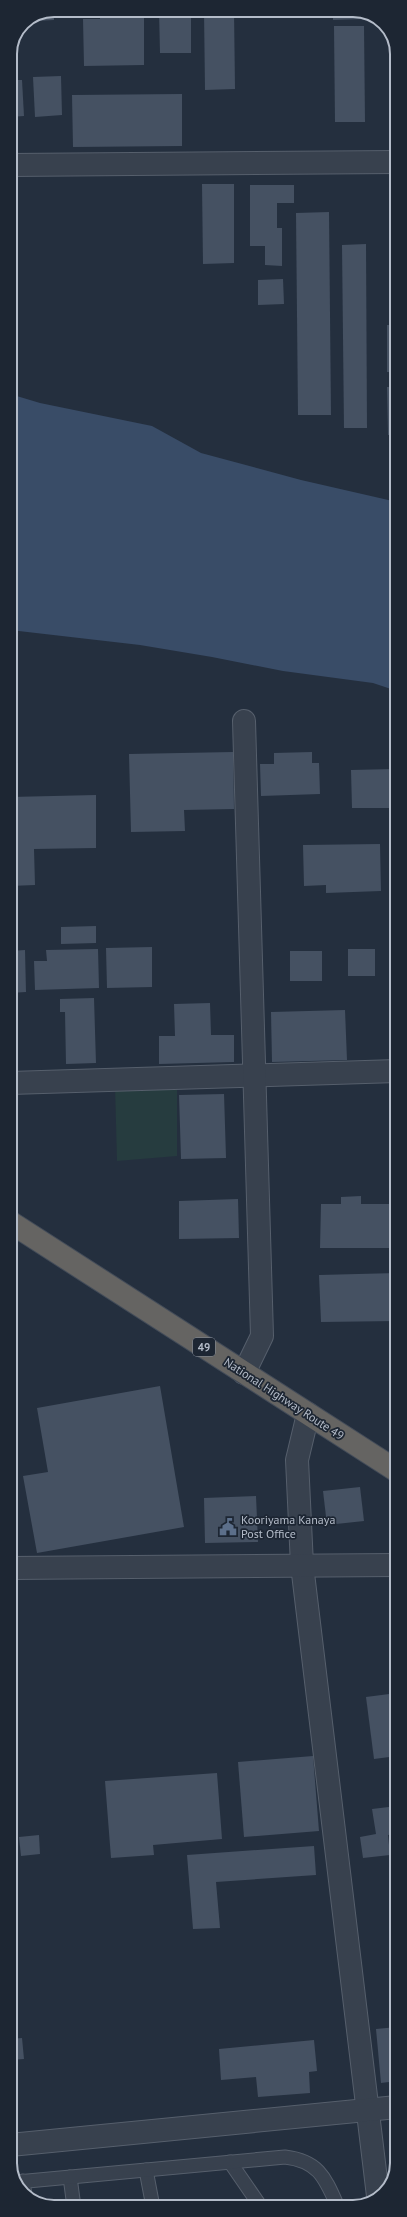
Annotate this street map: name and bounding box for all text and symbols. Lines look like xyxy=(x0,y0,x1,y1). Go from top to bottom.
road number: 49 xyxy=(193,1338,215,1356)
street label: National Highway Route 49 xyxy=(221,1354,347,1443)
place label: Kooriyama Kanaya Post Office xyxy=(241,1512,335,1541)
public building icon: Kooriyama Kanaya Post Office xyxy=(218,1517,238,1537)

